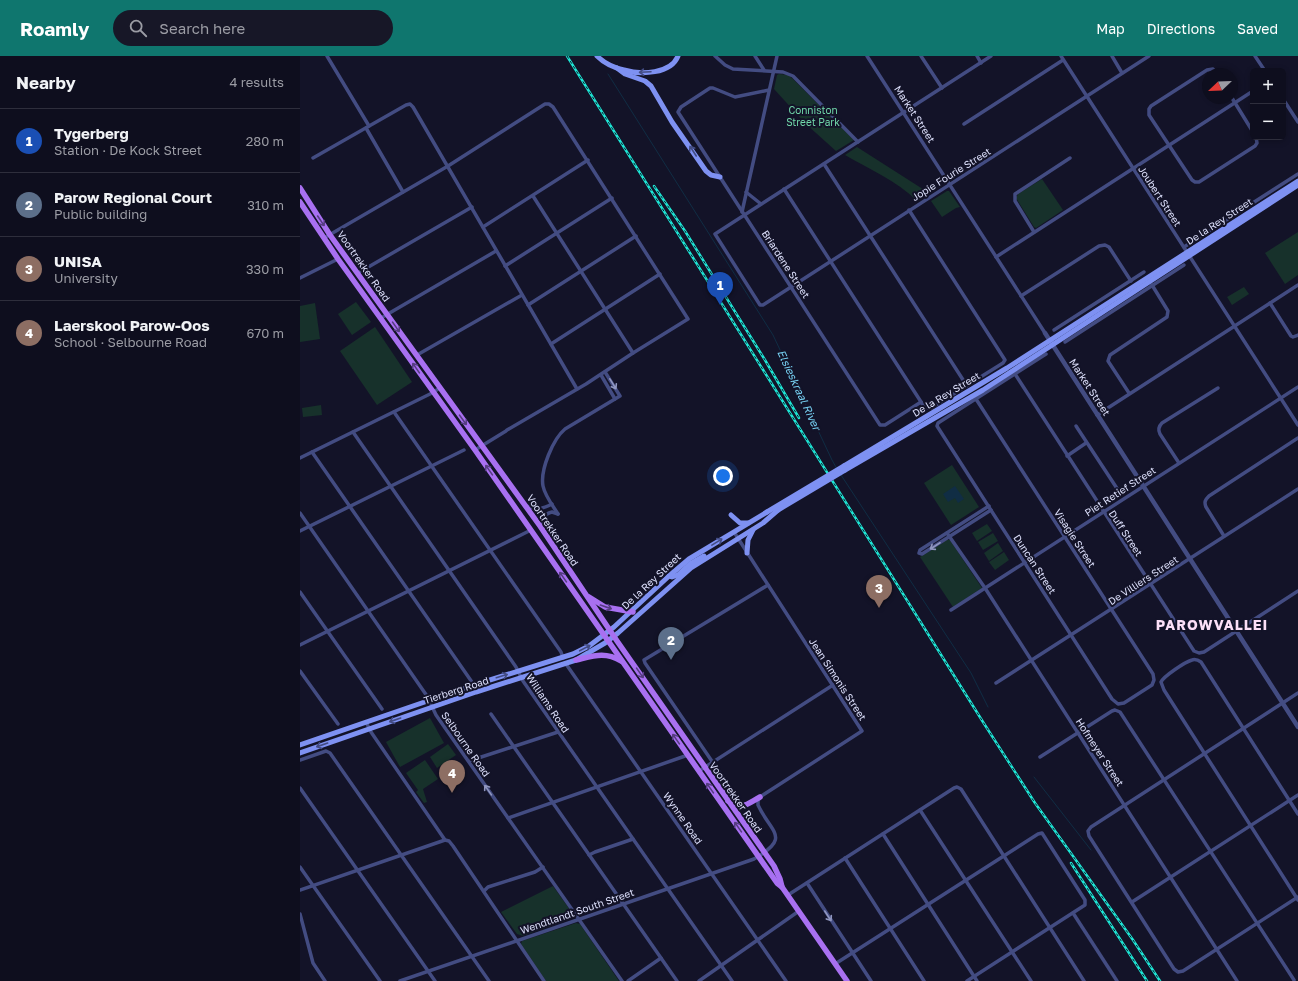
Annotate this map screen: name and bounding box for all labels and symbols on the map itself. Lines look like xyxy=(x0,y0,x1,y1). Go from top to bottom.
one-way arrow xyxy=(639,68,652,75)
north arrow xyxy=(1202,68,1238,104)
street label: Market Street xyxy=(892,83,938,145)
park label: Conniston Street Park xyxy=(786,104,840,128)
one-way arrow xyxy=(689,145,697,157)
street label: Jopie Fourie Street xyxy=(909,145,993,203)
street label: Joubert Street xyxy=(1136,163,1184,229)
street label: De la Rey Street xyxy=(1184,195,1254,247)
one-way arrow xyxy=(317,215,325,226)
street label: Voortrekker Road xyxy=(335,228,393,304)
street label: Briardene Street xyxy=(760,228,812,300)
pin: 1 xyxy=(707,272,733,305)
one-way arrow xyxy=(392,321,400,332)
water label: Elsieskraal River xyxy=(775,347,825,434)
street label: Market Street xyxy=(1067,356,1113,418)
one-way arrow xyxy=(412,362,420,373)
street label: De la Rey Street xyxy=(910,369,982,419)
one-way arrow xyxy=(609,378,617,390)
one-way arrow xyxy=(459,415,468,426)
street label: Piet Retief Street xyxy=(1082,464,1158,518)
one-way arrow xyxy=(485,465,493,476)
your location xyxy=(713,466,733,486)
street label: Voortrekker Road xyxy=(525,492,581,568)
street label: Visagie Street xyxy=(1052,507,1098,569)
street label: Duff Street xyxy=(1107,508,1145,558)
street label: Duncan Street xyxy=(1011,532,1059,596)
one-way arrow xyxy=(711,538,722,546)
one-way arrow xyxy=(929,542,940,550)
street label: De la Rey Street xyxy=(619,550,683,612)
street label: De Villiers Street xyxy=(1106,553,1180,607)
one-way arrow xyxy=(559,571,567,582)
pin: 3 xyxy=(866,575,892,608)
one-way arrow xyxy=(600,603,612,611)
district label: PAROWVALLEI xyxy=(1156,616,1268,633)
pin: 2 xyxy=(658,627,684,660)
street label: Jean Simonis Street xyxy=(807,636,869,722)
one-way arrow xyxy=(578,644,590,651)
one-way arrow xyxy=(636,667,644,678)
street label: Williams Road xyxy=(524,671,572,735)
one-way arrow xyxy=(495,672,508,679)
street label: Tierberg Road xyxy=(422,674,490,706)
street label: Selbourne Road xyxy=(439,709,493,779)
street label: Hofmeyer Street xyxy=(1074,716,1126,788)
one-way arrow xyxy=(389,717,402,724)
one-way arrow xyxy=(672,734,680,745)
one-way arrow xyxy=(317,742,329,750)
street label: Voortrekker Road xyxy=(707,759,765,835)
pin: 4 xyxy=(439,760,465,793)
one-way arrow xyxy=(706,782,714,793)
one-way arrow xyxy=(484,784,492,795)
street label: Wynne Road xyxy=(661,790,705,846)
one-way arrow xyxy=(734,821,742,832)
street label: Wendtlandt South Street xyxy=(518,886,636,936)
one-way arrow xyxy=(824,910,832,921)

